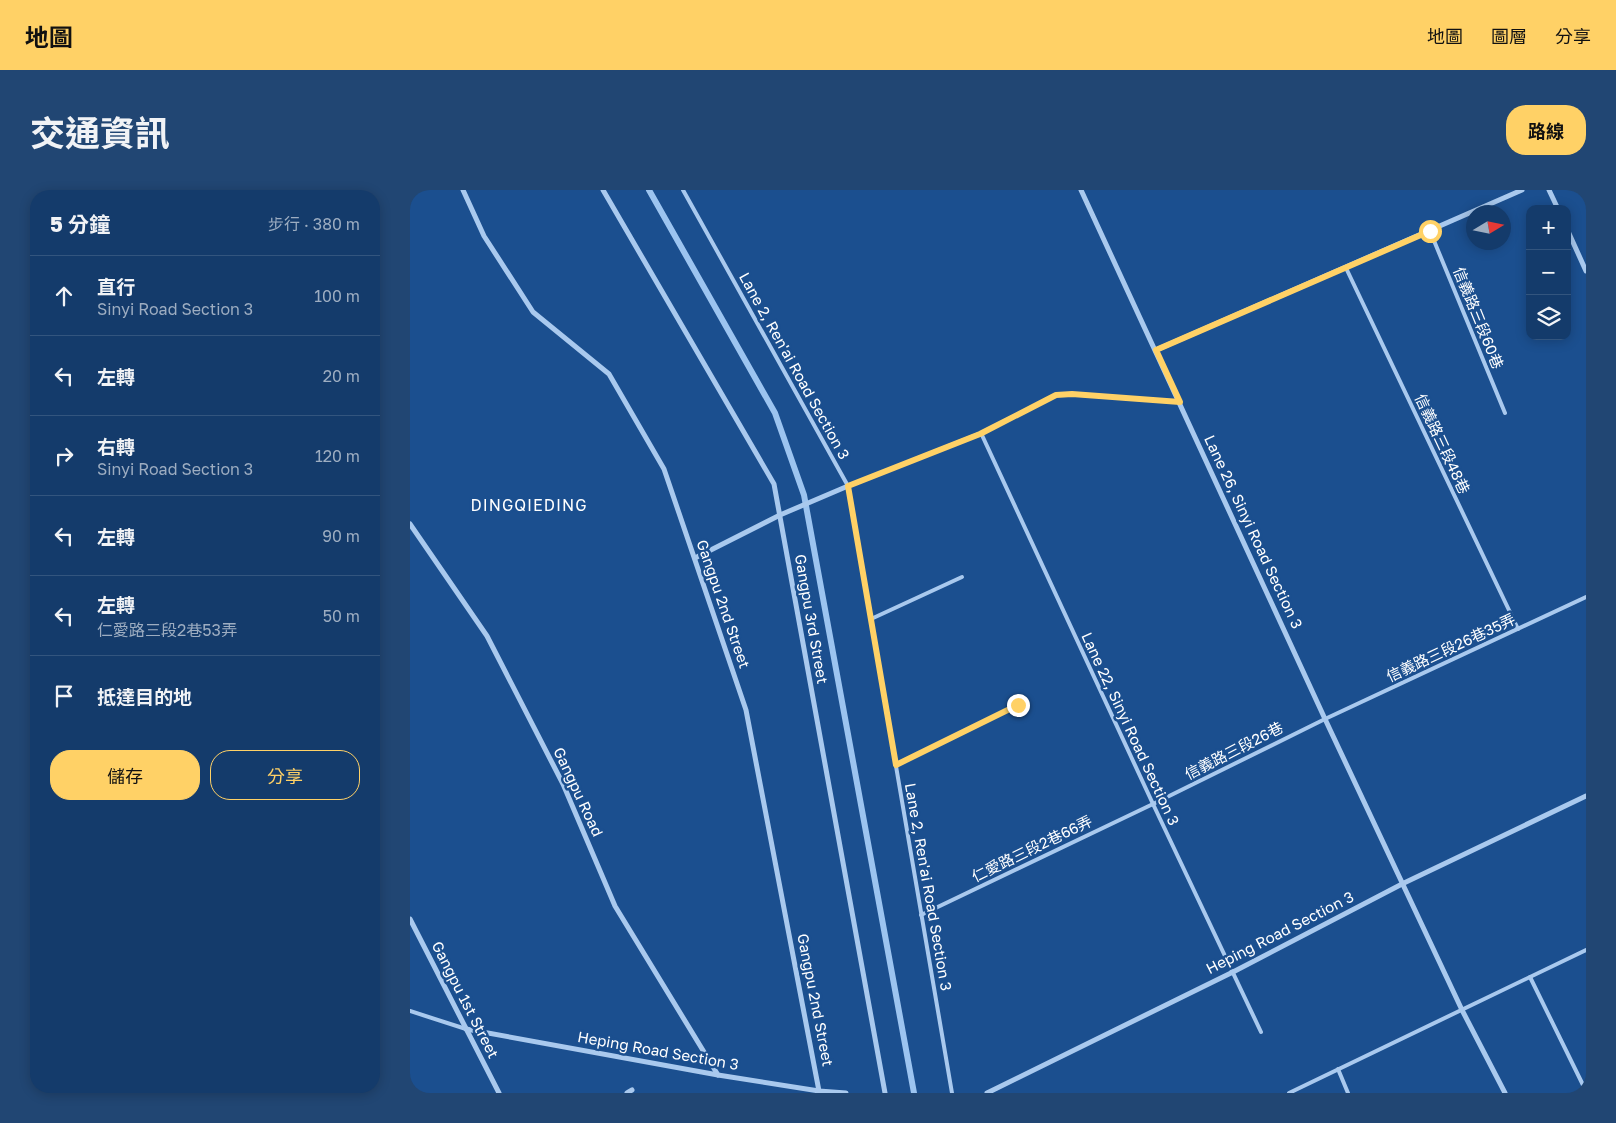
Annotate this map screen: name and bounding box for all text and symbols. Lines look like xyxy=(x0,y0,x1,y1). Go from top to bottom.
text: 地圖 xyxy=(25,22,73,51)
text: 地圖 xyxy=(1427,25,1463,47)
text: 圖層 xyxy=(1491,25,1527,47)
text: 分享 xyxy=(1555,25,1591,47)
button: 路線 xyxy=(1506,105,1586,155)
text: 交通資訊 xyxy=(30,112,170,154)
north arrow xyxy=(1466,205,1511,250)
map controls xyxy=(1526,205,1571,340)
button: + xyxy=(1526,205,1571,250)
text: 5 分鐘 xyxy=(50,211,110,237)
text: 步行 · 380 m xyxy=(268,214,360,234)
route start xyxy=(1419,220,1442,243)
button: − xyxy=(1526,250,1571,295)
street label: 信義路三段60巷 xyxy=(1450,264,1508,371)
street label: Lane 2, Ren'ai Road Section 3 xyxy=(736,269,854,462)
text: 直行 xyxy=(97,275,135,298)
icon: ahead xyxy=(50,282,78,310)
text: 100 m xyxy=(314,286,360,306)
button: layers xyxy=(1526,295,1571,340)
text: Sinyi Road Section 3 xyxy=(97,299,253,319)
icon: left xyxy=(50,362,78,390)
text: 左轉 xyxy=(97,365,135,388)
text: 20 m xyxy=(323,366,360,386)
street label: 信義路三段48巷 xyxy=(1412,391,1474,496)
street label: Lane 26, Sinyi Road Section 3 xyxy=(1201,432,1307,631)
text: 右轉 xyxy=(97,435,135,458)
icon: right xyxy=(50,442,78,470)
text: 120 m xyxy=(315,446,360,466)
text: Sinyi Road Section 3 xyxy=(97,459,253,479)
district label: DINGQIEDING xyxy=(471,495,587,515)
icon: left xyxy=(50,522,78,550)
text: 左轉 xyxy=(97,525,135,548)
text: 90 m xyxy=(322,526,360,546)
street label: Gangpu 2nd Street xyxy=(693,537,754,670)
street label: Gangpu 3rd Street xyxy=(792,553,832,685)
text: 左轉 xyxy=(97,593,135,616)
icon: left xyxy=(50,602,78,630)
text: 50 m xyxy=(323,606,360,626)
street label: 信義路三段26巷35弄 xyxy=(1383,609,1518,685)
text: 仁愛路三段2巷53弄 xyxy=(97,620,237,640)
street label: Lane 22, Sinyi Road Section 3 xyxy=(1078,629,1184,828)
icon: arrive xyxy=(50,682,78,710)
text: 抵達目的地 xyxy=(97,685,192,708)
route end xyxy=(1007,694,1030,717)
street label: 信義路三段26巷 xyxy=(1181,718,1286,783)
street label: Gangpu Road xyxy=(550,744,607,839)
button: 儲存 xyxy=(50,750,200,800)
button: 分享 xyxy=(210,750,360,800)
street label: Lane 2, Ren'ai Road Section 3 xyxy=(902,781,956,992)
street label: 仁愛路三段2巷66弄 xyxy=(968,811,1095,885)
street label: Heping Road Section 3 xyxy=(1203,887,1356,977)
street label: Gangpu 2nd Street xyxy=(794,932,838,1068)
street label: Gangpu 1st Street xyxy=(429,938,503,1061)
street label: Heping Road Section 3 xyxy=(576,1027,740,1073)

